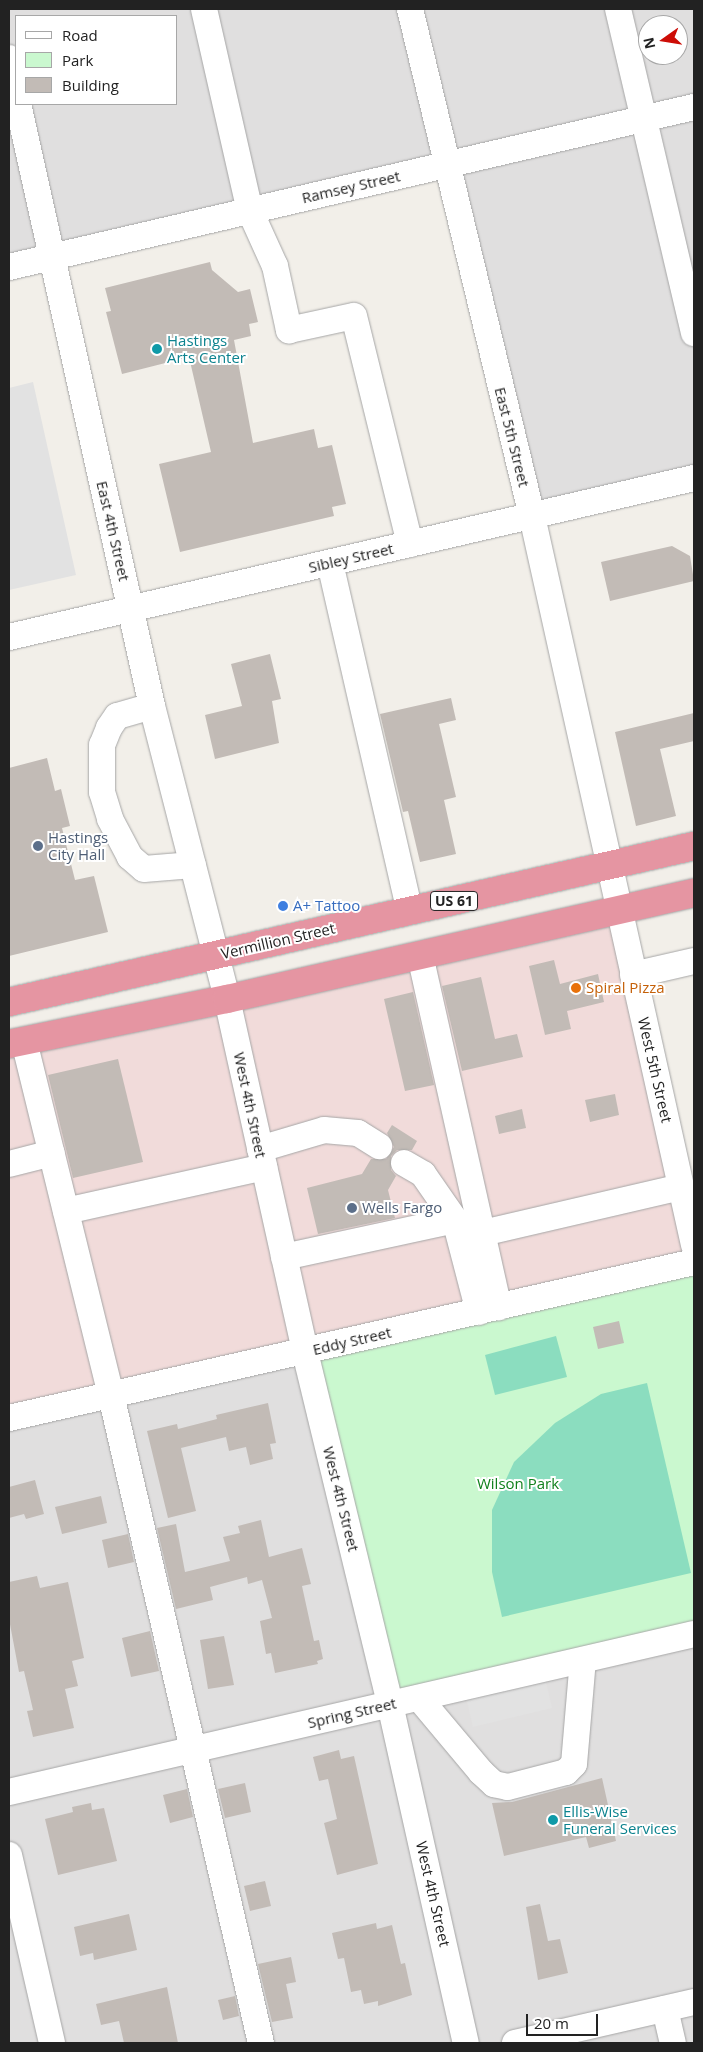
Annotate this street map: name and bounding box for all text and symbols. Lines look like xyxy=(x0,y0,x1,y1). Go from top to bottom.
legend xyxy=(15,15,178,105)
north arrow xyxy=(638,15,688,65)
text: Road xyxy=(62,25,98,45)
text: N xyxy=(638,36,659,51)
text: Park xyxy=(62,50,93,70)
text: Building xyxy=(62,75,119,95)
street label: Ramsey Street xyxy=(300,167,402,207)
place label: Hastings Arts Center xyxy=(167,331,246,366)
marker: Hastings Arts Center xyxy=(151,343,163,355)
street label: East 5th Street xyxy=(491,385,533,489)
street label: East 4th Street xyxy=(93,479,133,583)
street label: Sibley Street xyxy=(307,539,395,577)
place label: Hastings City Hall xyxy=(48,828,108,863)
marker: Hastings City Hall xyxy=(32,840,44,852)
road number: US 61 xyxy=(429,889,479,912)
place label: A+ Tattoo xyxy=(293,897,360,915)
marker: A+ Tattoo xyxy=(277,900,289,912)
street label: Vermillion Street xyxy=(219,919,337,963)
place label: Spiral Pizza xyxy=(586,979,665,997)
marker: Spiral Pizza xyxy=(570,982,582,994)
street label: West 5th Street xyxy=(634,1016,676,1124)
street label: West 4th Street xyxy=(230,1051,270,1159)
place label: Wells Fargo xyxy=(362,1199,442,1217)
marker: Wells Fargo xyxy=(346,1202,358,1214)
street label: Eddy Street xyxy=(311,1323,393,1359)
street label: West 4th Street xyxy=(319,1445,363,1553)
park label: Wilson Park xyxy=(477,1475,559,1493)
street label: Spring Street xyxy=(306,1694,398,1732)
place label: Ellis-Wise Funeral Services xyxy=(563,1802,677,1837)
marker: Ellis-Wise Funeral Services xyxy=(547,1814,559,1826)
street label: West 4th Street xyxy=(412,1840,454,1948)
scale bar xyxy=(528,2004,600,2036)
text: 20 m xyxy=(534,2013,569,2033)

